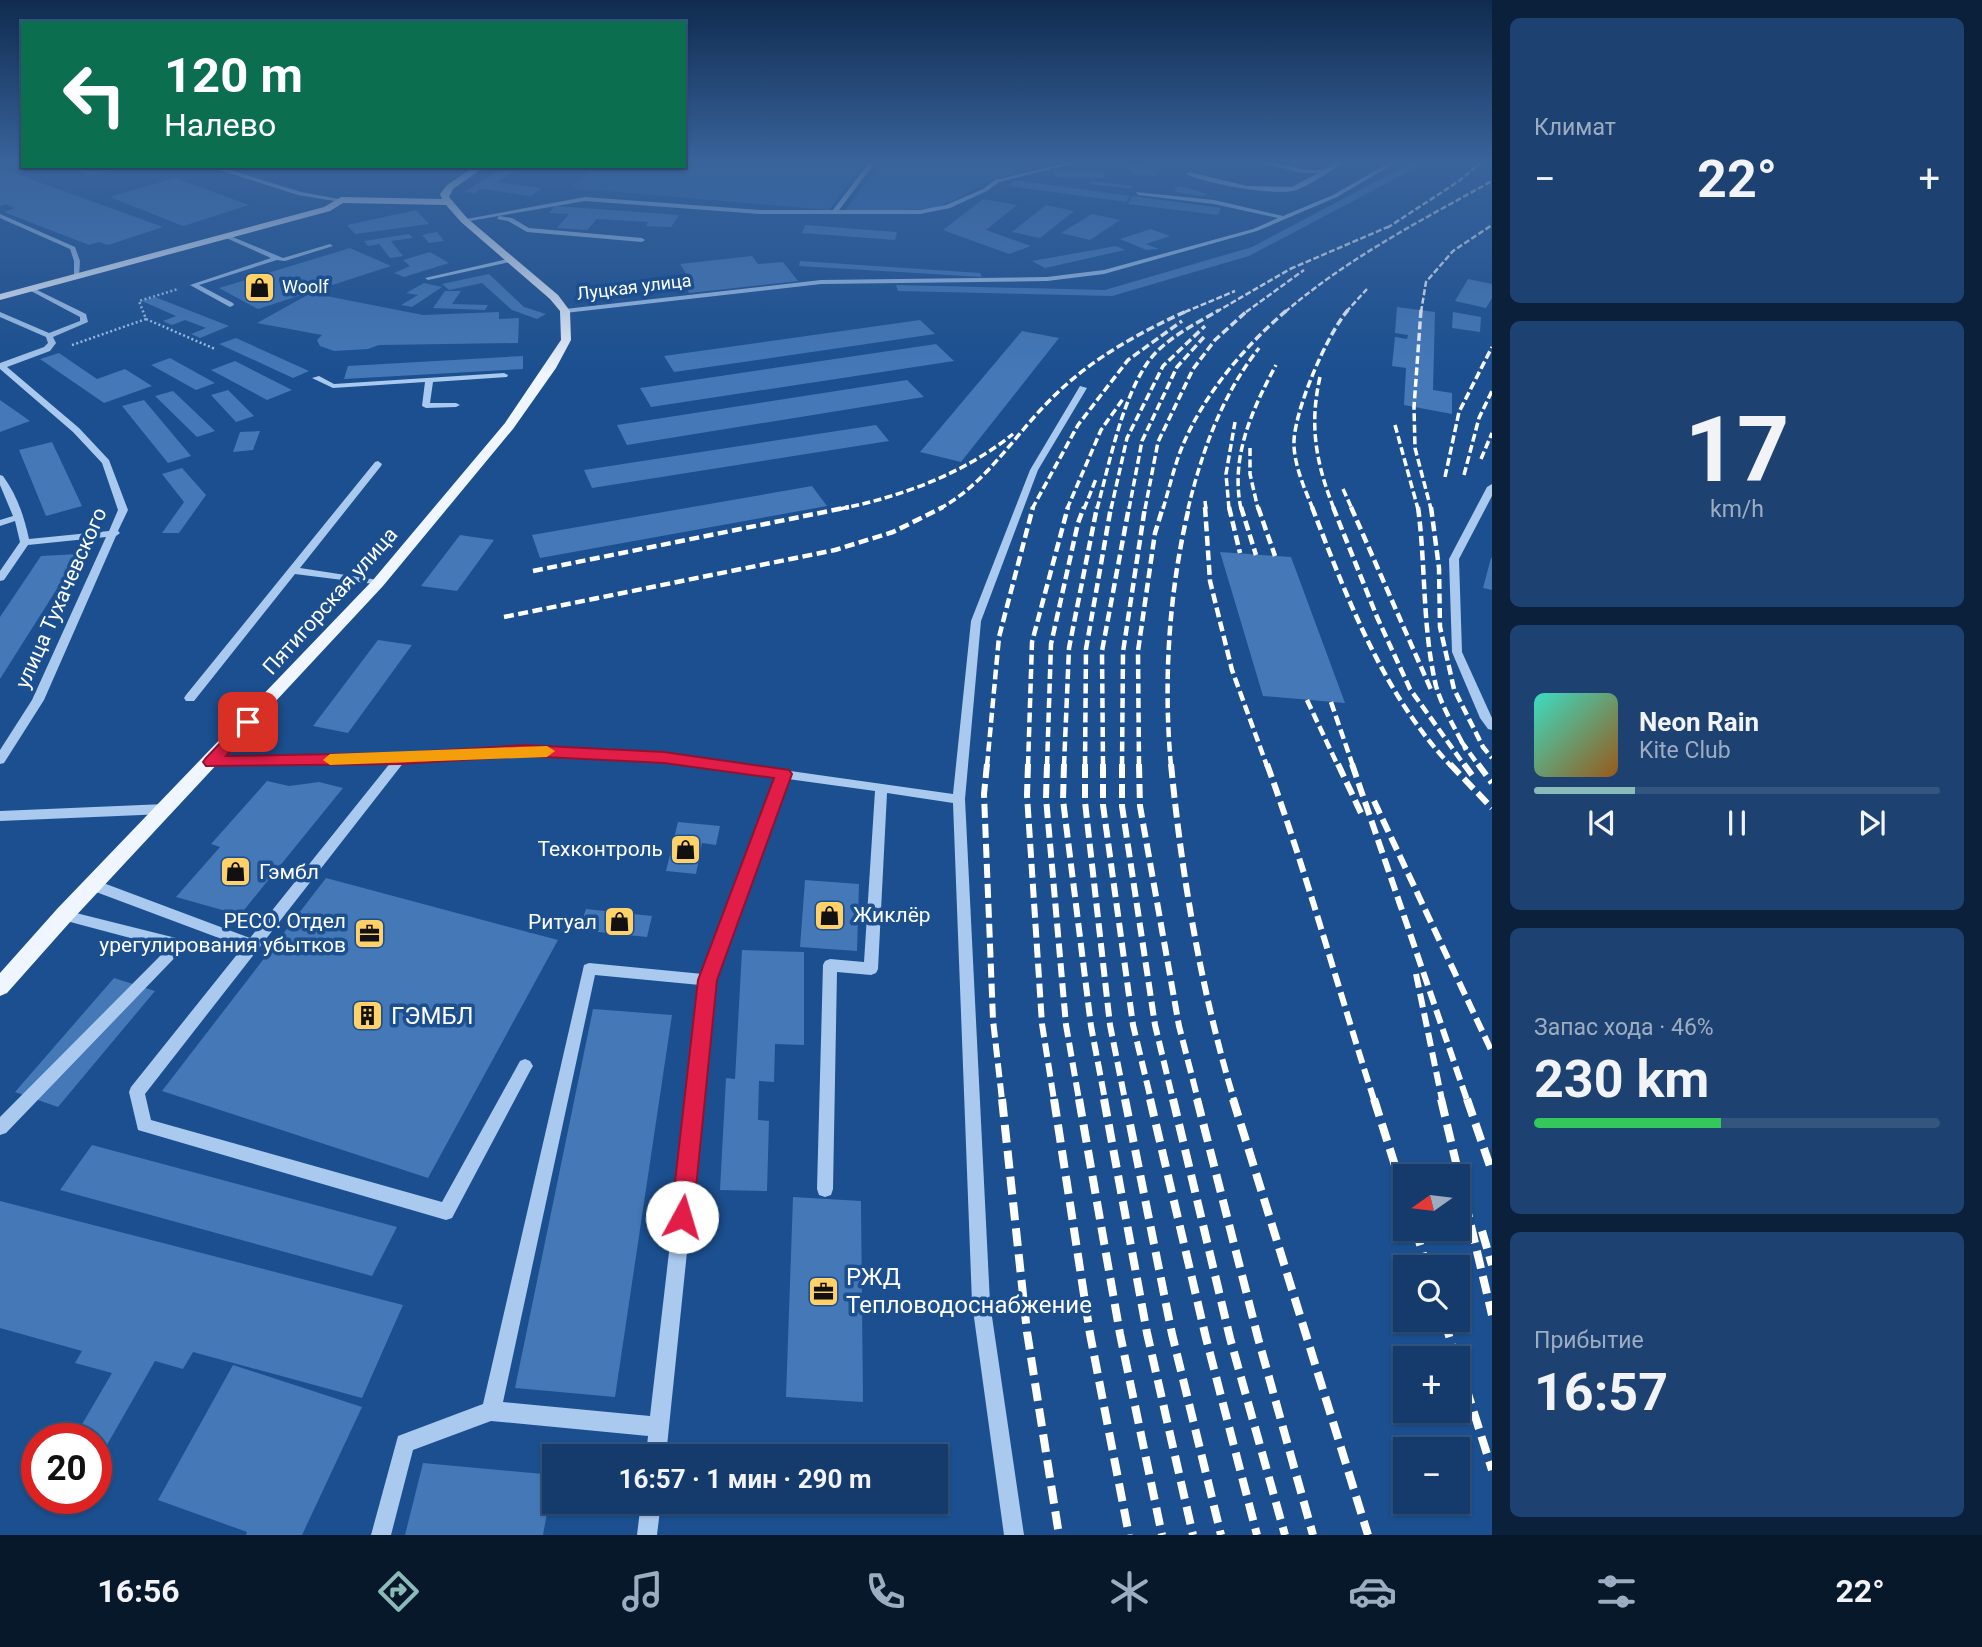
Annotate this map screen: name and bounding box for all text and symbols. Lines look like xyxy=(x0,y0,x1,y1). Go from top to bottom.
text: 120 m xyxy=(164,47,303,104)
icon: left xyxy=(49,49,140,140)
text: Налево xyxy=(164,106,276,144)
text: Климат xyxy=(1534,114,1616,141)
text: 22° xyxy=(1697,149,1777,210)
text: − xyxy=(1534,157,1556,201)
text: + xyxy=(1918,157,1940,201)
street label: Луцкая улица xyxy=(575,269,692,304)
shop icon: Woolf xyxy=(242,270,276,304)
place label: Woolf xyxy=(282,276,330,297)
text: 17 xyxy=(1685,397,1789,503)
text: km/h xyxy=(1710,496,1764,523)
street label: улица Тухачевского xyxy=(10,504,112,692)
street label: Пятигорская улица xyxy=(258,523,402,679)
pin xyxy=(218,692,278,752)
icon: arrive xyxy=(229,703,267,741)
text: Neon Rain xyxy=(1639,707,1759,737)
text: Kite Club xyxy=(1639,737,1731,764)
icon: previous xyxy=(1583,804,1621,842)
icon: pause xyxy=(1718,804,1756,842)
icon: next xyxy=(1853,804,1891,842)
shop icon: Техконтроль xyxy=(669,832,703,866)
place label: Техконтроль xyxy=(537,837,663,861)
shop icon: Гэмбл xyxy=(219,855,253,889)
place label: Гэмбл xyxy=(259,860,319,884)
shop icon: Жиклёр xyxy=(813,898,847,932)
place label: Жиклёр xyxy=(853,903,931,927)
shop icon: Ритуал xyxy=(603,905,637,939)
place label: РЕСО. Отдел урегулирования убытков xyxy=(99,909,346,957)
place label: Ритуал xyxy=(528,910,597,934)
office icon: РЕСО. Отдел урегулирования убытков xyxy=(352,916,386,950)
building icon: ГЭМБЛ xyxy=(351,999,385,1033)
place label: ГЭМБЛ xyxy=(391,1002,474,1030)
text: Запас хода · 46% xyxy=(1534,1014,1714,1041)
text: 230 km xyxy=(1534,1049,1709,1110)
north arrow xyxy=(1393,1164,1470,1241)
map controls xyxy=(1393,1164,1470,1514)
position arrow xyxy=(645,1180,719,1254)
button: search xyxy=(1393,1255,1470,1332)
place label: РЖД Тепловодоснабжение xyxy=(846,1263,1092,1319)
office icon: РЖД Тепловодоснабжение xyxy=(806,1274,840,1308)
text: Прибытие xyxy=(1534,1327,1644,1354)
button: + xyxy=(1393,1346,1470,1423)
text: 16:57 xyxy=(1534,1362,1668,1423)
speed limit sign: 20 xyxy=(21,1423,112,1514)
button: − xyxy=(1393,1437,1470,1514)
text: 16:57 · 1 мин · 290 m xyxy=(619,1464,871,1494)
icon: directions xyxy=(374,1567,423,1616)
icon: music xyxy=(618,1567,667,1616)
icon: phone xyxy=(861,1567,910,1616)
icon: climate xyxy=(1105,1567,1154,1616)
icon: car xyxy=(1348,1567,1397,1616)
icon: filters xyxy=(1592,1567,1641,1616)
text: 16:56 xyxy=(97,1572,180,1610)
text: 22° xyxy=(1835,1572,1885,1610)

